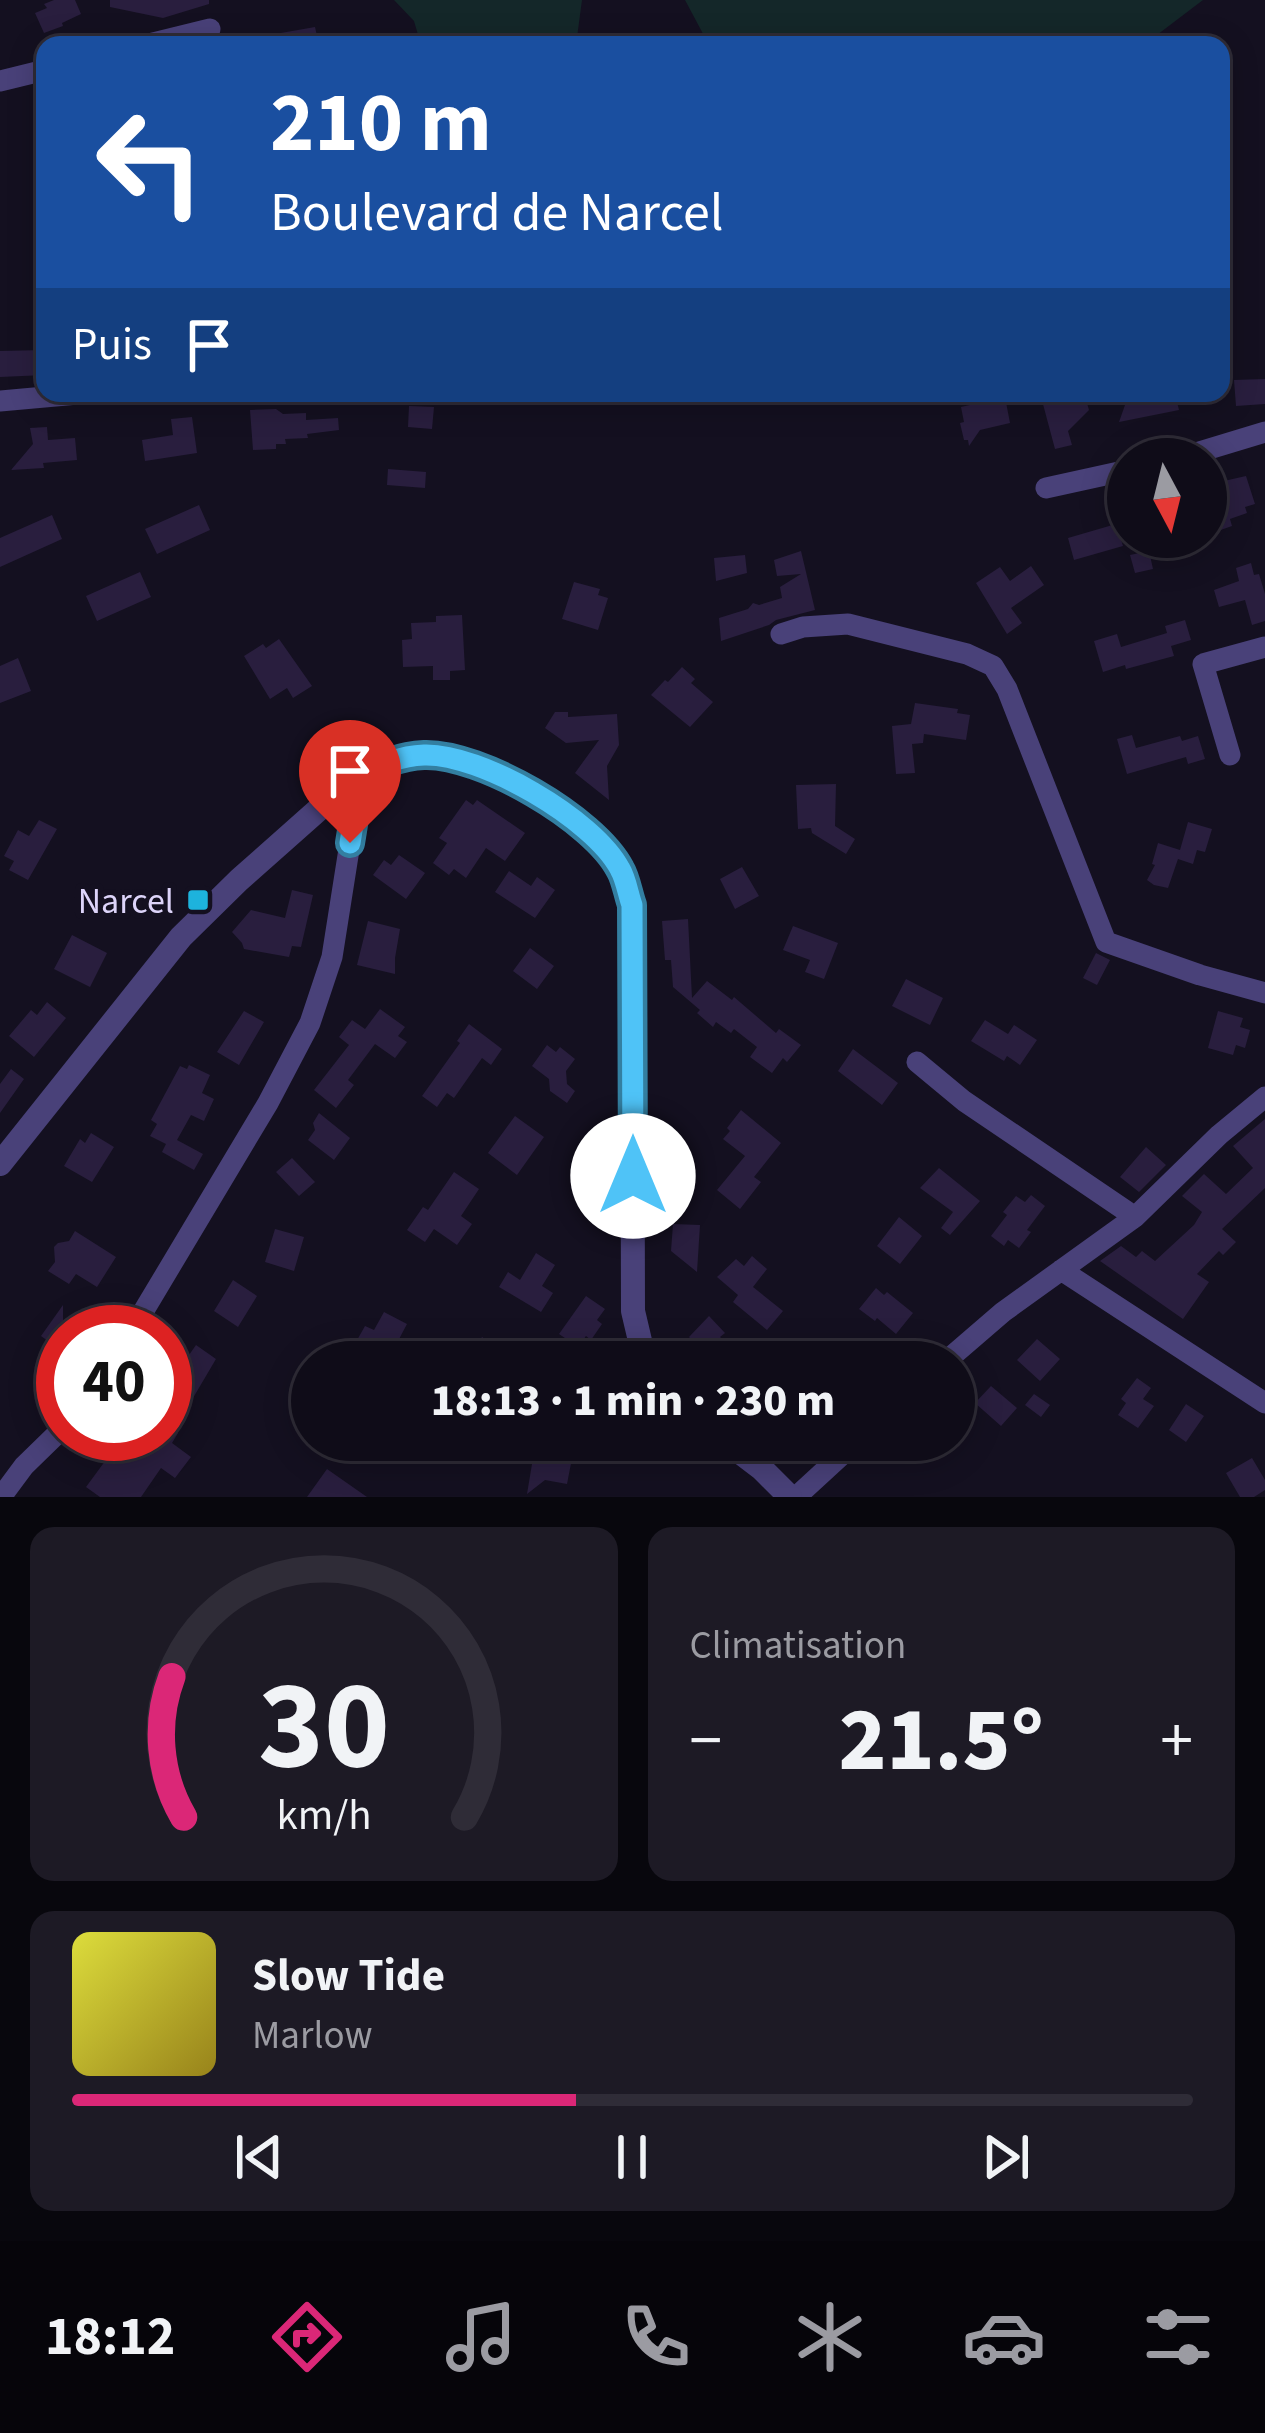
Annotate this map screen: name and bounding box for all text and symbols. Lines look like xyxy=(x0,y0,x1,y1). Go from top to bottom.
text: 210 m xyxy=(270,64,492,184)
icon: left xyxy=(72,84,228,240)
text: Boulevard de Narcel xyxy=(270,175,724,252)
icon: arrive xyxy=(176,312,242,378)
text: Puis xyxy=(72,313,152,377)
north arrow xyxy=(1107,438,1227,558)
map controls xyxy=(1107,438,1227,558)
pin xyxy=(299,720,401,843)
icon: arrive xyxy=(317,738,383,804)
place label: Narcel xyxy=(78,876,174,927)
marker: Narcel xyxy=(185,887,211,913)
position arrow xyxy=(570,1113,696,1239)
speed limit sign: 40 xyxy=(36,1305,192,1461)
text: 18:13 · 1 min · 230 m xyxy=(431,1369,835,1433)
text: Climatisation xyxy=(690,1618,906,1674)
text: 30 xyxy=(258,1638,390,1816)
text: 21.5° xyxy=(839,1677,1044,1805)
text: − xyxy=(690,1694,722,1788)
text: + xyxy=(1160,1694,1193,1788)
text: km/h xyxy=(276,1785,371,1846)
text: Slow Tide xyxy=(252,1944,445,2008)
text: Marlow xyxy=(252,2008,373,2064)
icon: previous xyxy=(226,2124,292,2190)
icon: pause xyxy=(599,2124,665,2190)
icon: next xyxy=(973,2124,1039,2190)
icon: directions xyxy=(265,2295,349,2379)
icon: music xyxy=(439,2295,523,2379)
icon: phone xyxy=(614,2295,698,2379)
icon: climate xyxy=(788,2295,872,2379)
icon: car xyxy=(962,2295,1046,2379)
icon: filters xyxy=(1136,2295,1220,2379)
text: 18:12 xyxy=(45,2299,175,2376)

